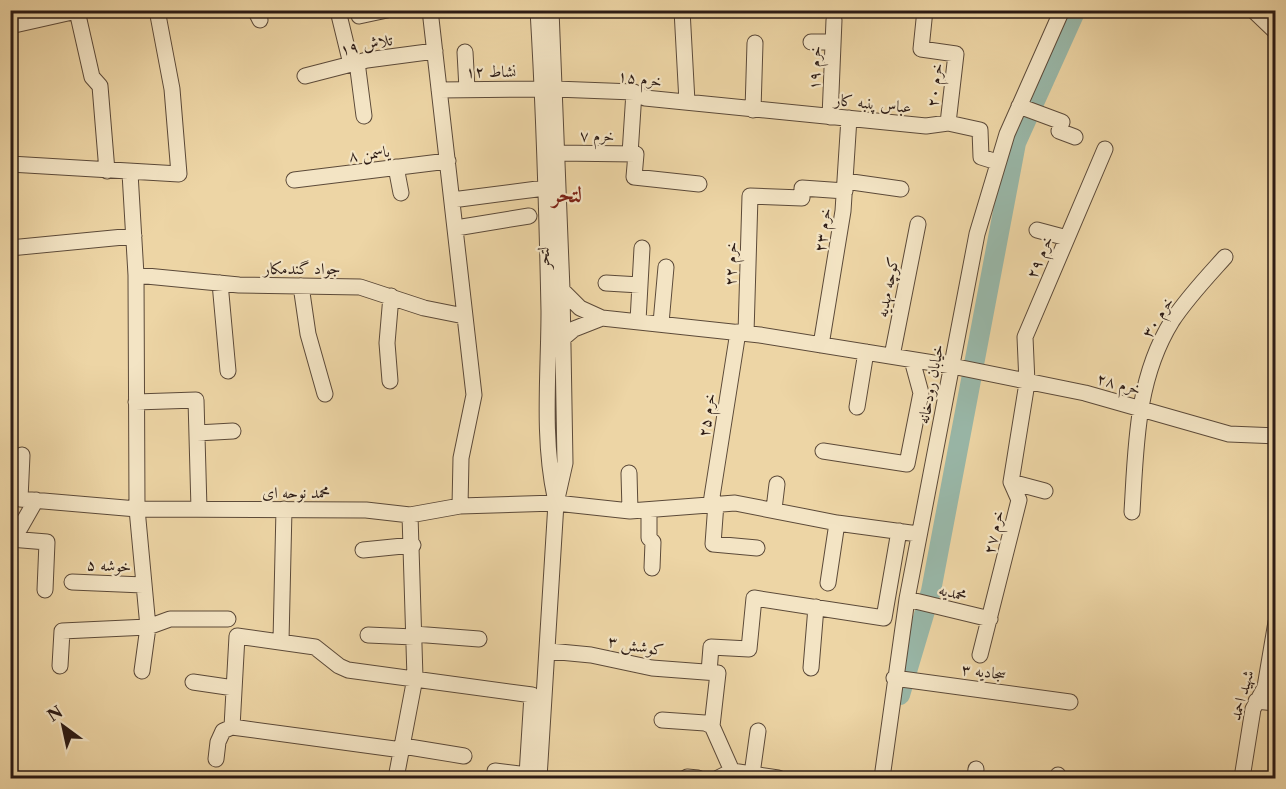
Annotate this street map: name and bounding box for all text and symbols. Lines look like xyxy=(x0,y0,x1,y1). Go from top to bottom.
street label: تلاش ۱۹ xyxy=(338,29,395,59)
street label: خرم ۱۹ xyxy=(803,46,830,91)
street label: نشاط ۱۲ xyxy=(466,61,516,81)
street label: خرم ۲۰ xyxy=(921,62,952,109)
street label: خرم ۱۵ xyxy=(616,65,663,96)
street label: عباس پنبه کار xyxy=(831,89,912,119)
street label: خرم ۷ xyxy=(579,125,615,150)
street label: یاسمن ۸ xyxy=(347,140,392,167)
district label: لتحر xyxy=(550,181,582,209)
street label: خرم ۲۳ xyxy=(809,207,840,254)
street label: خرم ۲۹ xyxy=(1021,233,1061,283)
street label: خرم ۲۲ xyxy=(719,242,746,287)
street label: لتحر xyxy=(533,247,554,271)
street label: کوچه مهدیه xyxy=(871,255,905,319)
street label: جواد گندمکار xyxy=(262,258,340,279)
street label: خرم ۳۰ xyxy=(1137,293,1181,344)
street label: خیابان رودخانه xyxy=(912,343,948,425)
street label: خرم ۲۸ xyxy=(1094,368,1143,403)
street label: خرم ۲۵ xyxy=(693,392,724,439)
street label: محمد نوحه ای xyxy=(262,482,330,503)
street label: خرم ۲۷ xyxy=(978,508,1013,557)
street label: خوشه ۵ xyxy=(86,554,132,577)
street label: محمدیه xyxy=(937,579,969,606)
street label: کوشش ۳ xyxy=(606,630,665,661)
street label: سجادیه ۳ xyxy=(960,658,1007,685)
street label: شهید احمد xyxy=(1224,668,1259,723)
north arrow xyxy=(33,696,93,756)
text: N xyxy=(44,701,66,726)

